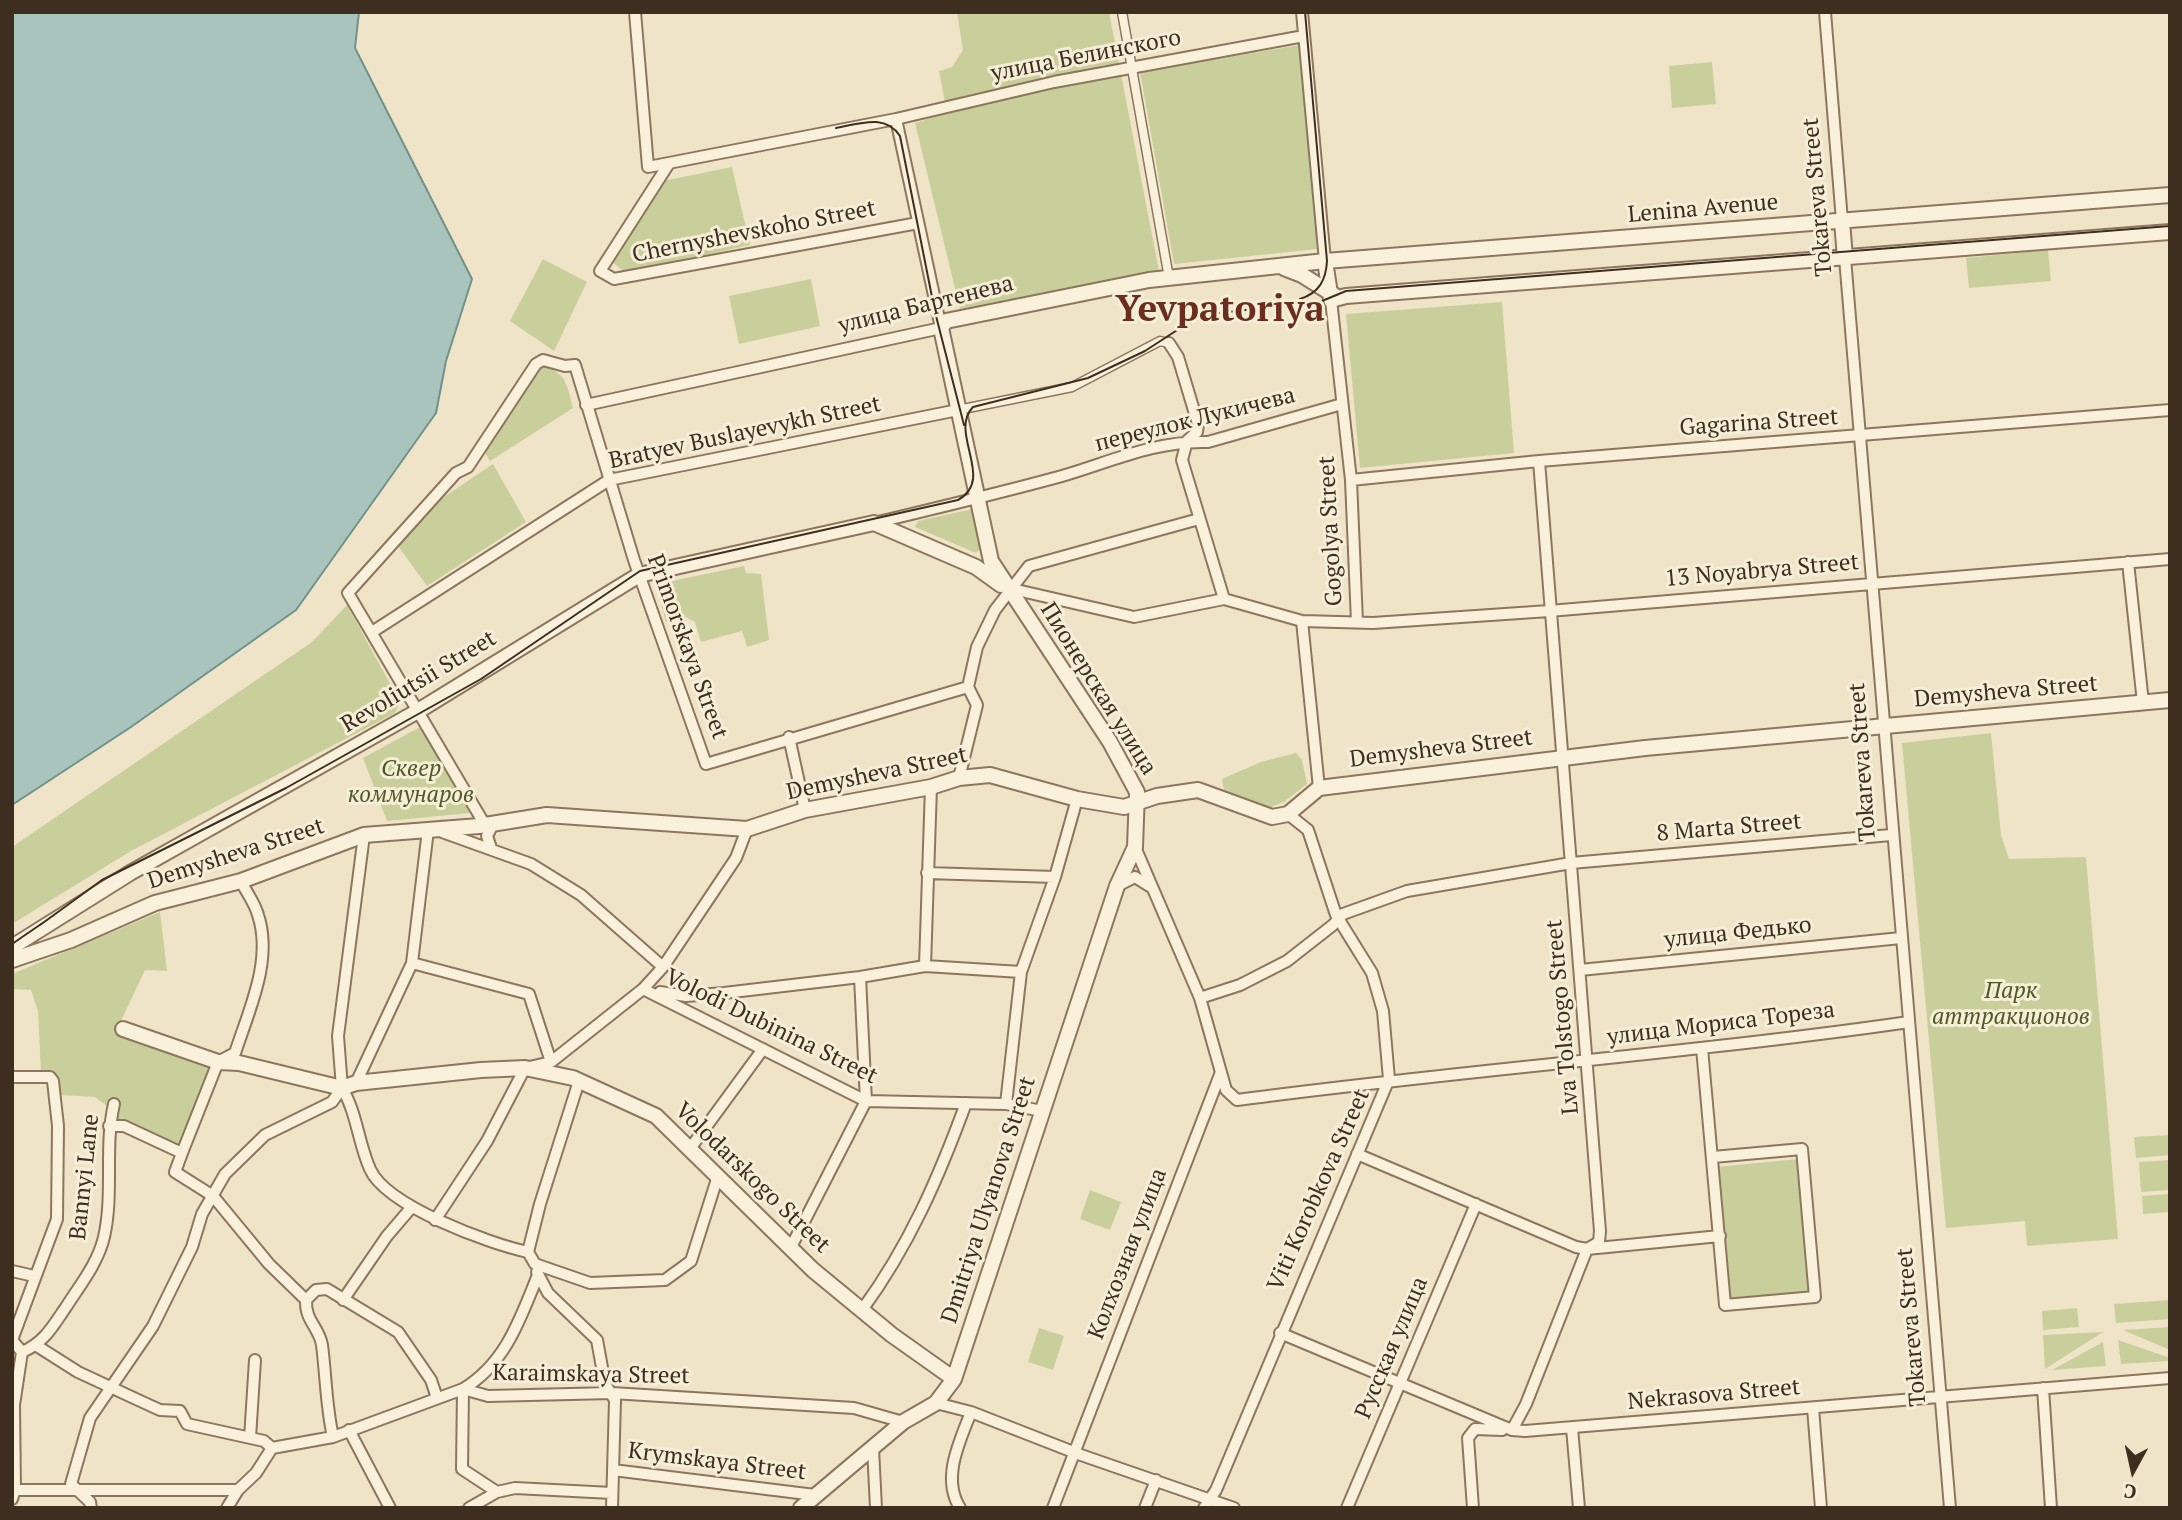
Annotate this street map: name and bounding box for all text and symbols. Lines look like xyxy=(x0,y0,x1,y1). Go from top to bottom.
street label: улица Белинского xyxy=(989,24,1183,88)
street label: Tokareva Street xyxy=(1797,116,1839,278)
street label: Lenina Avenue xyxy=(1627,189,1779,229)
street label: Chernyshevskoho Street xyxy=(630,195,878,269)
street label: улица Бартенева xyxy=(836,270,1016,340)
district label: Yevpatoriya xyxy=(1115,288,1325,332)
street label: переулок Лукичева xyxy=(1092,382,1298,458)
street label: Bratyev Buslayevykh Street xyxy=(607,391,883,475)
street label: Gagarina Street xyxy=(1679,404,1839,442)
street label: Gogolya Street xyxy=(1313,455,1349,607)
street label: 13 Noyabrya Street xyxy=(1664,549,1860,593)
street label: Primorskaya Street xyxy=(641,551,733,743)
street label: Пионерская улица xyxy=(1034,598,1162,780)
street label: Revoliutsii Street xyxy=(337,625,501,739)
street label: Demysheva Street xyxy=(1913,670,2099,714)
street label: Tokareva Street xyxy=(1844,682,1882,842)
street label: Demysheva Street xyxy=(1348,724,1534,774)
street label: Demysheva Street xyxy=(784,741,970,807)
park label: Сквер коммунаров xyxy=(348,755,474,809)
street label: 8 Marta Street xyxy=(1655,808,1803,848)
street label: Demysheva Street xyxy=(144,812,328,896)
street label: улица Федько xyxy=(1663,912,1813,954)
street label: Lva Tolstogo Street xyxy=(1541,918,1585,1116)
street label: Volodi Dubinina Street xyxy=(660,964,882,1090)
park label: Парк аттракционов xyxy=(1932,977,2090,1031)
street label: улица Мориса Тореза xyxy=(1606,996,1836,1052)
street label: Dmitriya Ulyanova Street xyxy=(936,1073,1042,1327)
street label: Viti Korobkova Street xyxy=(1262,1085,1376,1295)
street label: Volodarskogo Street xyxy=(669,1097,835,1259)
street label: Bannyi Lane xyxy=(65,1113,105,1241)
street label: Колхозная улица xyxy=(1083,1165,1173,1343)
street label: Tokareva Street xyxy=(1891,1246,1933,1408)
street label: Русская улица xyxy=(1350,1273,1434,1423)
street label: Karaimskaya Street xyxy=(492,1359,690,1391)
street label: Nekrasova Street xyxy=(1627,1374,1801,1416)
north arrow xyxy=(2098,1436,2168,1506)
street label: Krymskaya Street xyxy=(626,1437,808,1487)
text: С xyxy=(2122,1479,2138,1506)

